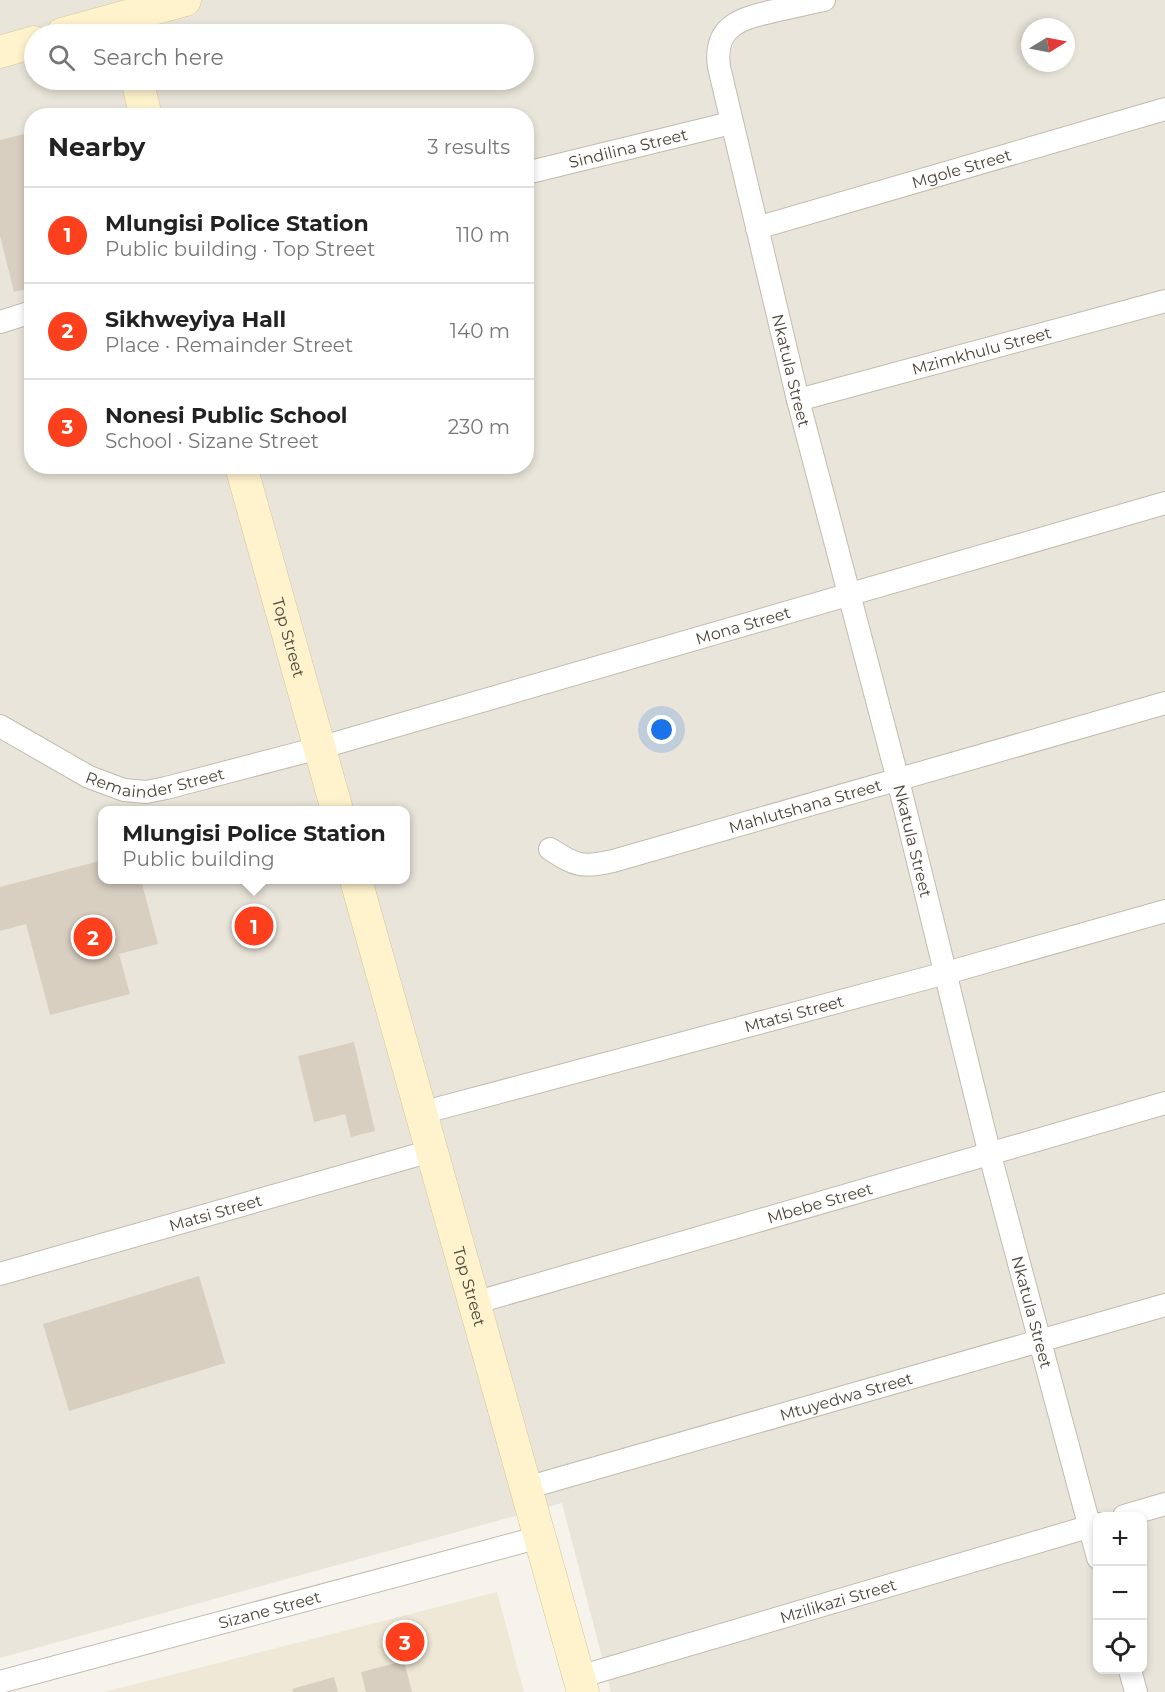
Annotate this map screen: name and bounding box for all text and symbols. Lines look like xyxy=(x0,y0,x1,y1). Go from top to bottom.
north arrow xyxy=(1021,18,1075,72)
search box xyxy=(24,24,534,90)
icon: search xyxy=(45,41,78,74)
text: Search here xyxy=(93,44,224,71)
street label: Sindilina Street xyxy=(567,125,690,172)
text: Nearby xyxy=(48,131,145,163)
text: 3 results xyxy=(427,135,510,159)
street label: Mgole Street xyxy=(910,145,1014,192)
text: Mlungisi Police Station xyxy=(105,210,369,237)
text: 1 xyxy=(64,223,71,247)
text: 110 m xyxy=(456,223,510,247)
text: Public building · Top Street xyxy=(105,237,375,261)
text: Sikhweyiya Hall xyxy=(105,306,286,333)
street label: Nkatula Street xyxy=(768,312,814,429)
text: 2 xyxy=(62,319,73,343)
text: 140 m xyxy=(450,319,510,343)
street label: Mzimkhulu Street xyxy=(910,323,1054,379)
text: Place · Remainder Street xyxy=(105,333,353,357)
text: Nonesi Public School xyxy=(105,402,347,429)
text: 3 xyxy=(62,415,73,439)
text: 230 m xyxy=(448,415,510,439)
text: School · Sizane Street xyxy=(105,429,319,453)
street label: Top Street xyxy=(268,596,309,680)
street label: Mona Street xyxy=(693,603,793,648)
your location xyxy=(647,715,676,744)
street label: Remainder Street xyxy=(84,761,226,781)
text: Remainder Street xyxy=(83,764,227,802)
street label: Mahlutshana Street xyxy=(727,775,884,837)
street label: Nkatula Street xyxy=(889,783,936,900)
popup xyxy=(98,806,410,884)
text: Mlungisi Police Station xyxy=(122,820,386,847)
text: Public building xyxy=(122,847,275,871)
pin: 1 xyxy=(234,904,274,948)
pin: 2 xyxy=(74,914,112,960)
street label: Mtatsi Street xyxy=(742,992,846,1036)
street label: Mbebe Street xyxy=(765,1179,875,1228)
street label: Matsi Street xyxy=(167,1191,265,1235)
street label: Top Street xyxy=(449,1245,489,1329)
street label: Nkatula Street xyxy=(1007,1254,1056,1371)
street label: Mtuyedwa Street xyxy=(778,1369,915,1425)
map controls xyxy=(1093,1512,1147,1674)
button: + xyxy=(1093,1512,1147,1566)
button: − xyxy=(1093,1566,1147,1620)
street label: Mzilikazi Street xyxy=(778,1575,899,1627)
street label: Sizane Street xyxy=(216,1587,323,1633)
pin: 3 xyxy=(386,1620,424,1664)
button: locate xyxy=(1093,1620,1147,1674)

